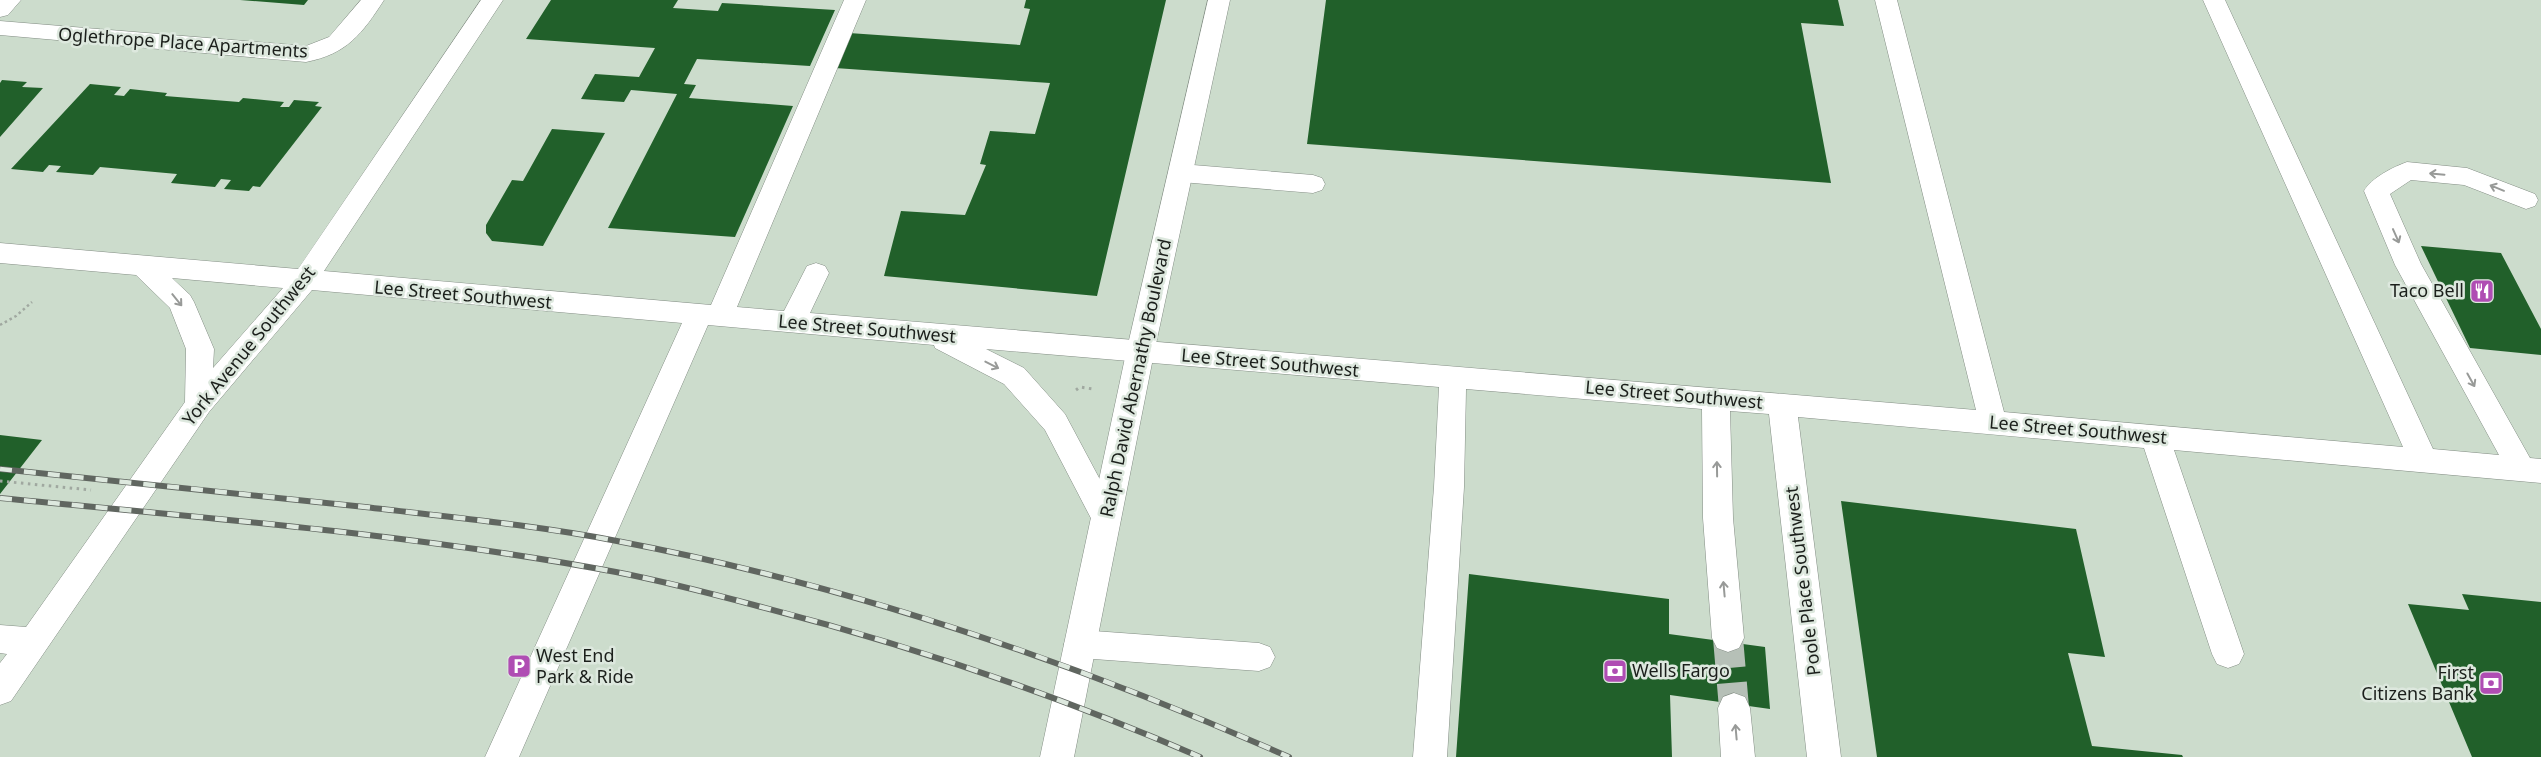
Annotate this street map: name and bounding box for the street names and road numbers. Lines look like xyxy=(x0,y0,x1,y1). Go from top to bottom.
street label: Oglethrope Place Apartments xyxy=(57,21,309,63)
street label: Ralph David Abernathy Boulevard xyxy=(1094,236,1176,519)
street label: York Avenue Southwest xyxy=(176,260,320,430)
street label: Lee Street Southwest xyxy=(373,274,553,314)
street label: Lee Street Southwest xyxy=(777,308,957,348)
street label: Lee Street Southwest xyxy=(1180,342,1360,382)
street label: Lee Street Southwest xyxy=(1584,374,1764,414)
street label: Lee Street Southwest xyxy=(1988,409,2168,449)
street label: Poole Place Southwest xyxy=(1778,485,1826,677)

